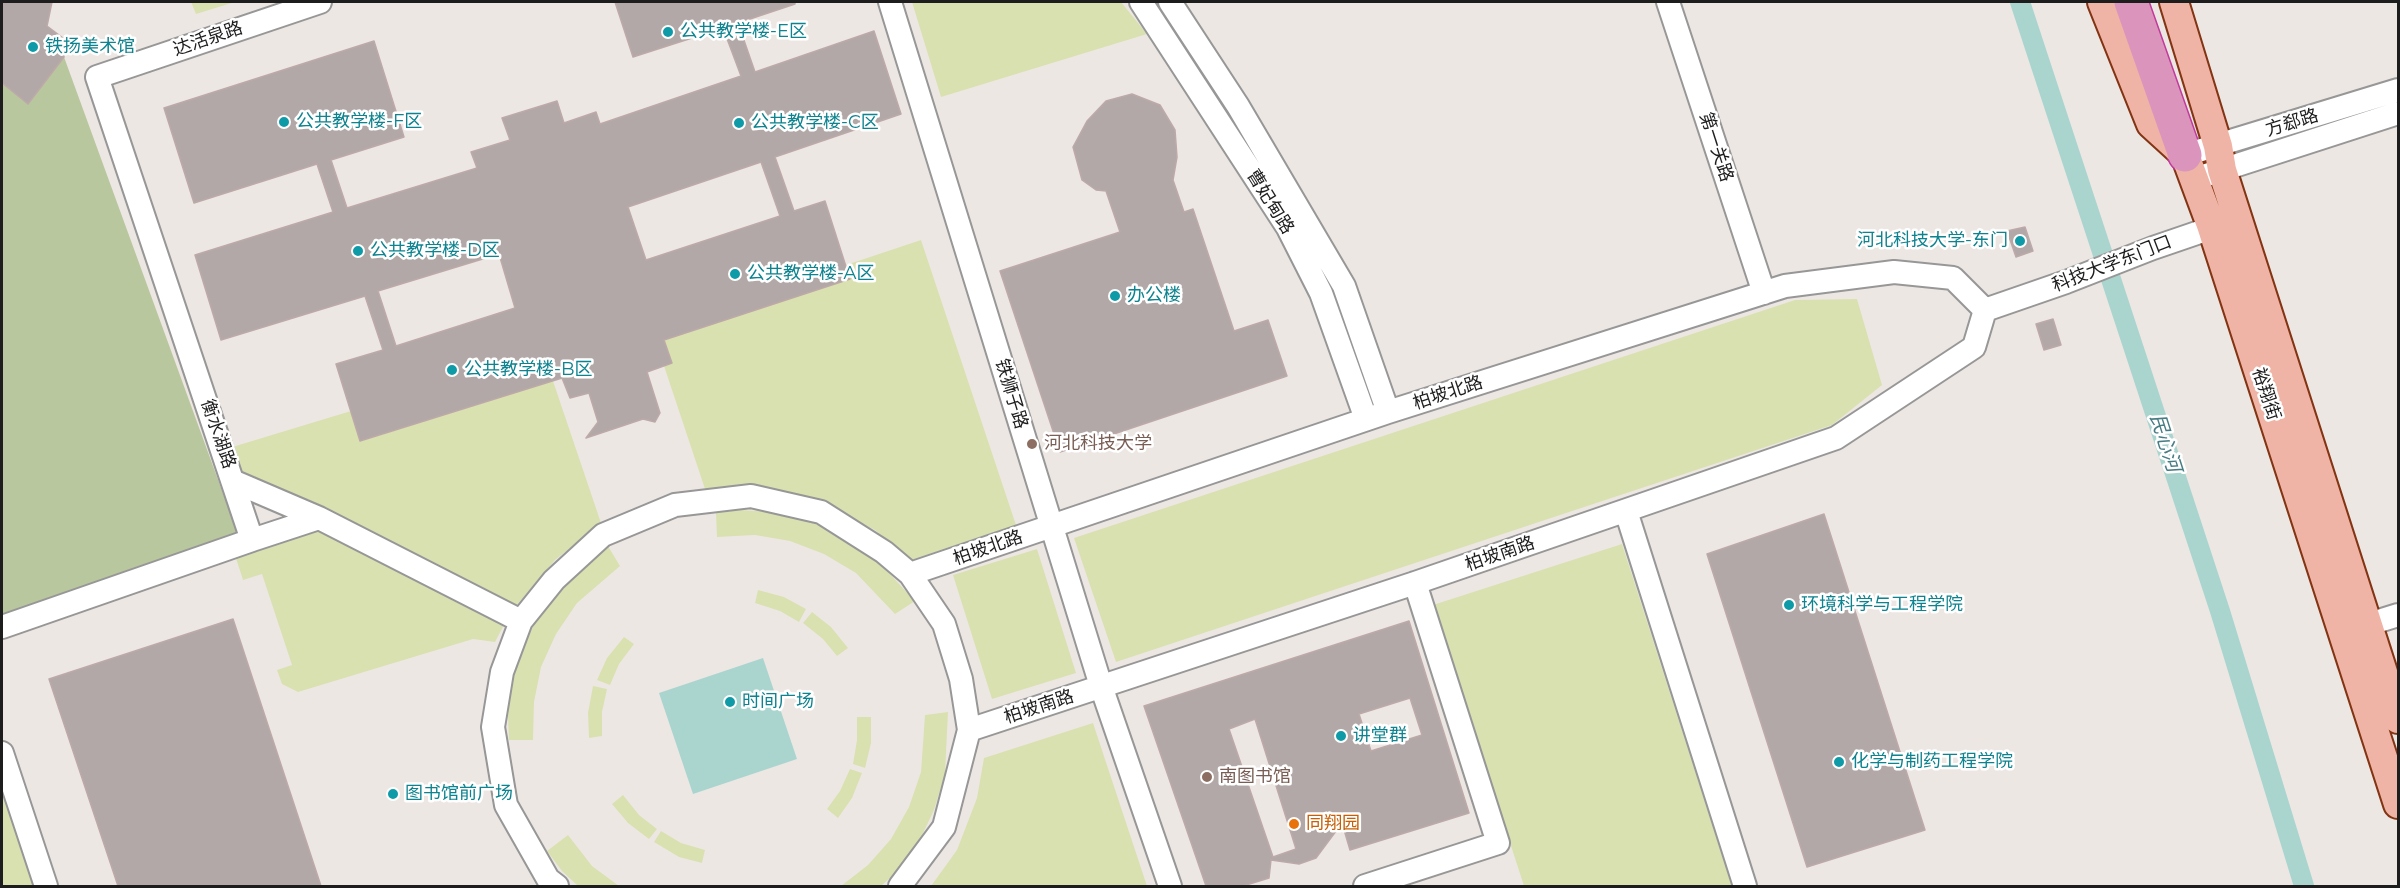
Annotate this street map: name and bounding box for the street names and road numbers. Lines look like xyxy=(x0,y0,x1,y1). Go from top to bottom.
street label: 达活泉路 xyxy=(170,17,246,61)
street label: 方郄路 xyxy=(2263,105,2321,141)
street label: 第一关路 xyxy=(1695,109,1737,185)
street label: 曹妃甸路 xyxy=(1242,166,1298,238)
street label: 科技大学东门口 xyxy=(2049,231,2175,297)
street label: 铁狮子路 xyxy=(990,356,1032,432)
street label: 裕翔街 xyxy=(2247,365,2285,423)
street label: 柏坡北路 xyxy=(1410,372,1486,414)
street label: 衡水湖路 xyxy=(196,396,240,472)
street label: 柏坡北路 xyxy=(950,526,1026,570)
street label: 柏坡南路 xyxy=(1462,532,1538,576)
street label: 柏坡南路 xyxy=(1001,686,1077,728)

